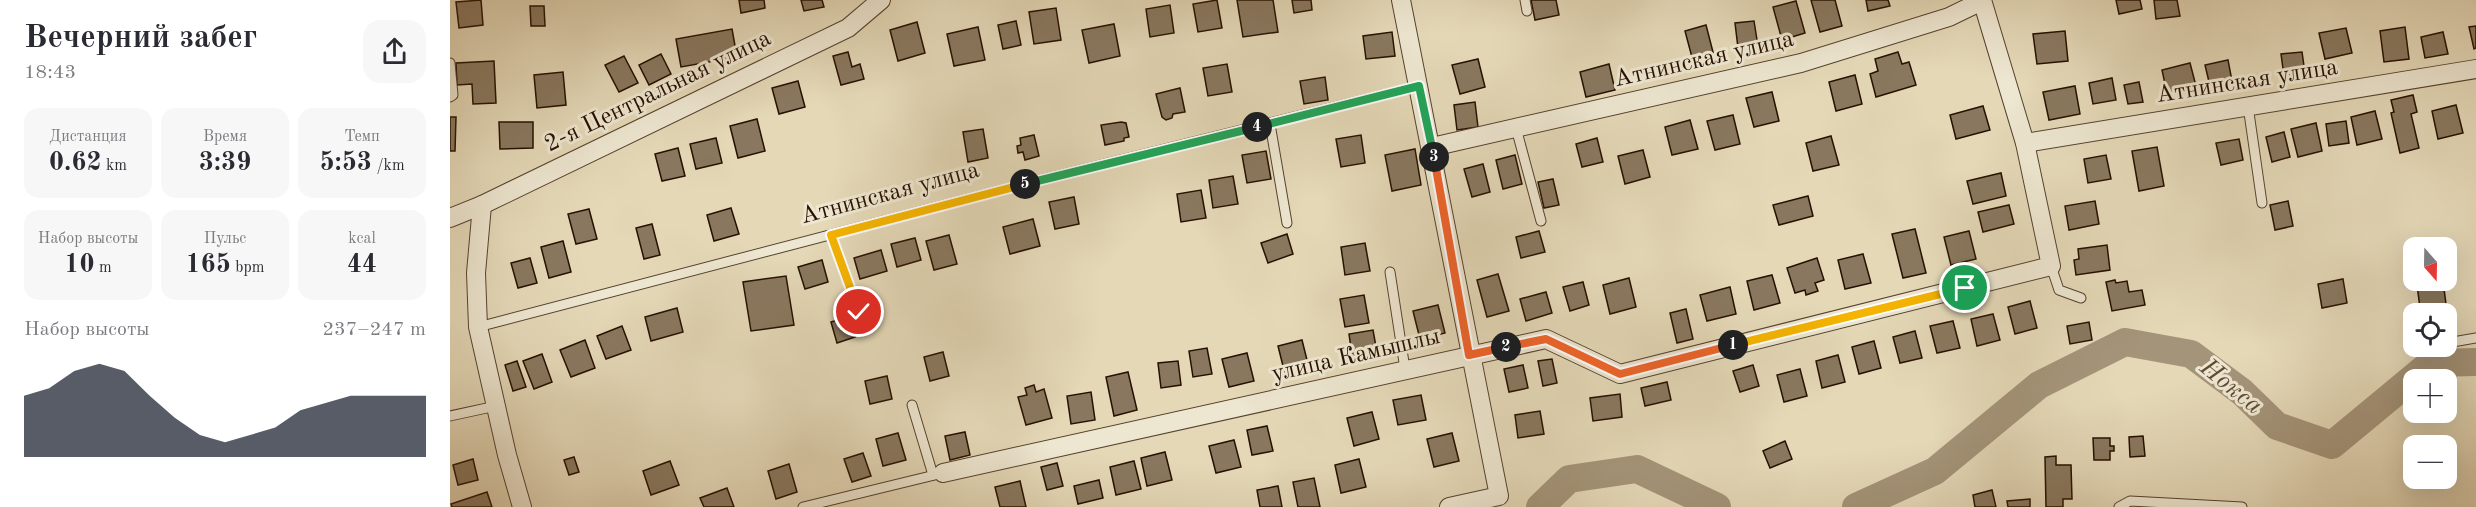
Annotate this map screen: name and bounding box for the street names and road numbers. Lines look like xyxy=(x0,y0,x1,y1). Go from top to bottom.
street label: 2-я Центральная улица xyxy=(541,27,775,157)
street label: Атнинская улица xyxy=(1612,28,1796,92)
street label: Атнинская улица xyxy=(2154,56,2340,108)
street label: Атнинская улица xyxy=(798,159,982,229)
street label: улица Камышлы xyxy=(1269,325,1443,387)

